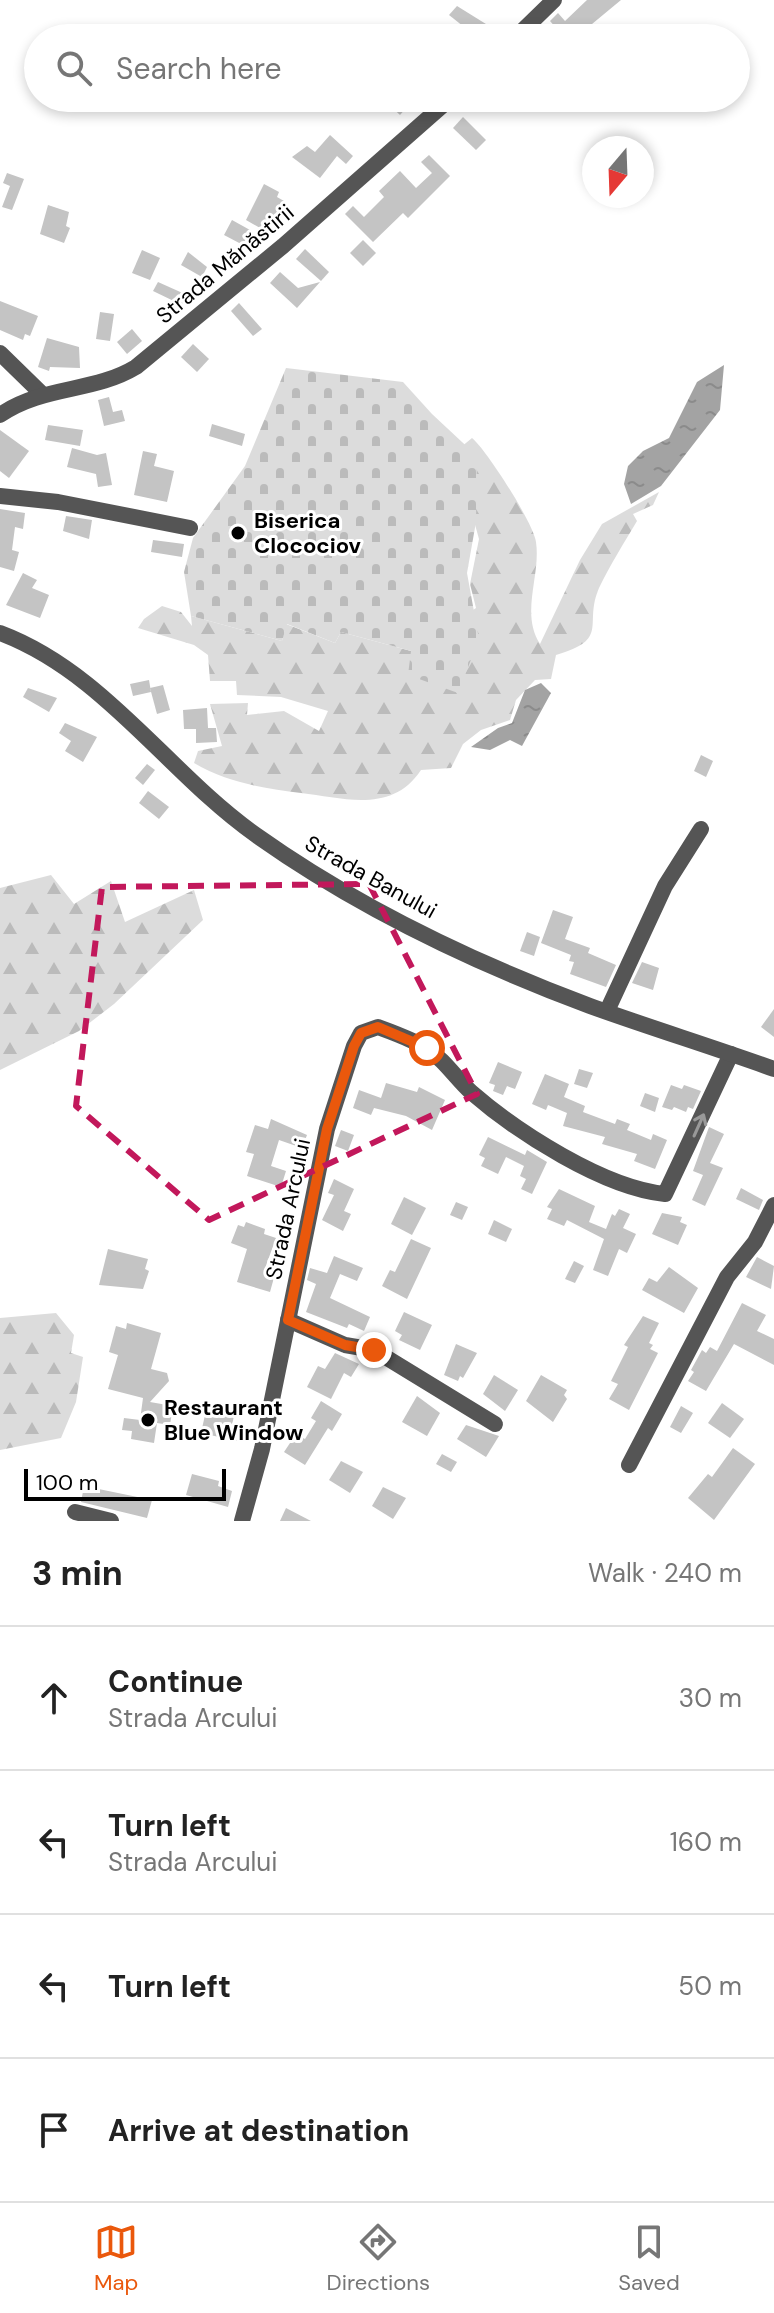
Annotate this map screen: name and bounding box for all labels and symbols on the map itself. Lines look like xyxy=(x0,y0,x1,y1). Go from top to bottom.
north arrow xyxy=(582,136,654,208)
street label: Strada Mănăstirii xyxy=(150,198,300,330)
place label: Biserica Clocociov xyxy=(254,506,362,560)
marker: Biserica Clocociov xyxy=(229,524,247,542)
street label: Strada Banului xyxy=(300,829,442,925)
route start xyxy=(409,1030,445,1066)
one-way arrow xyxy=(693,1113,708,1138)
street label: Strada Arcului xyxy=(259,1136,317,1282)
route end xyxy=(356,1332,392,1368)
place label: Restaurant Blue Window xyxy=(164,1393,303,1447)
marker: Restaurant Blue Window xyxy=(139,1411,157,1429)
scale bar xyxy=(24,1465,226,1501)

